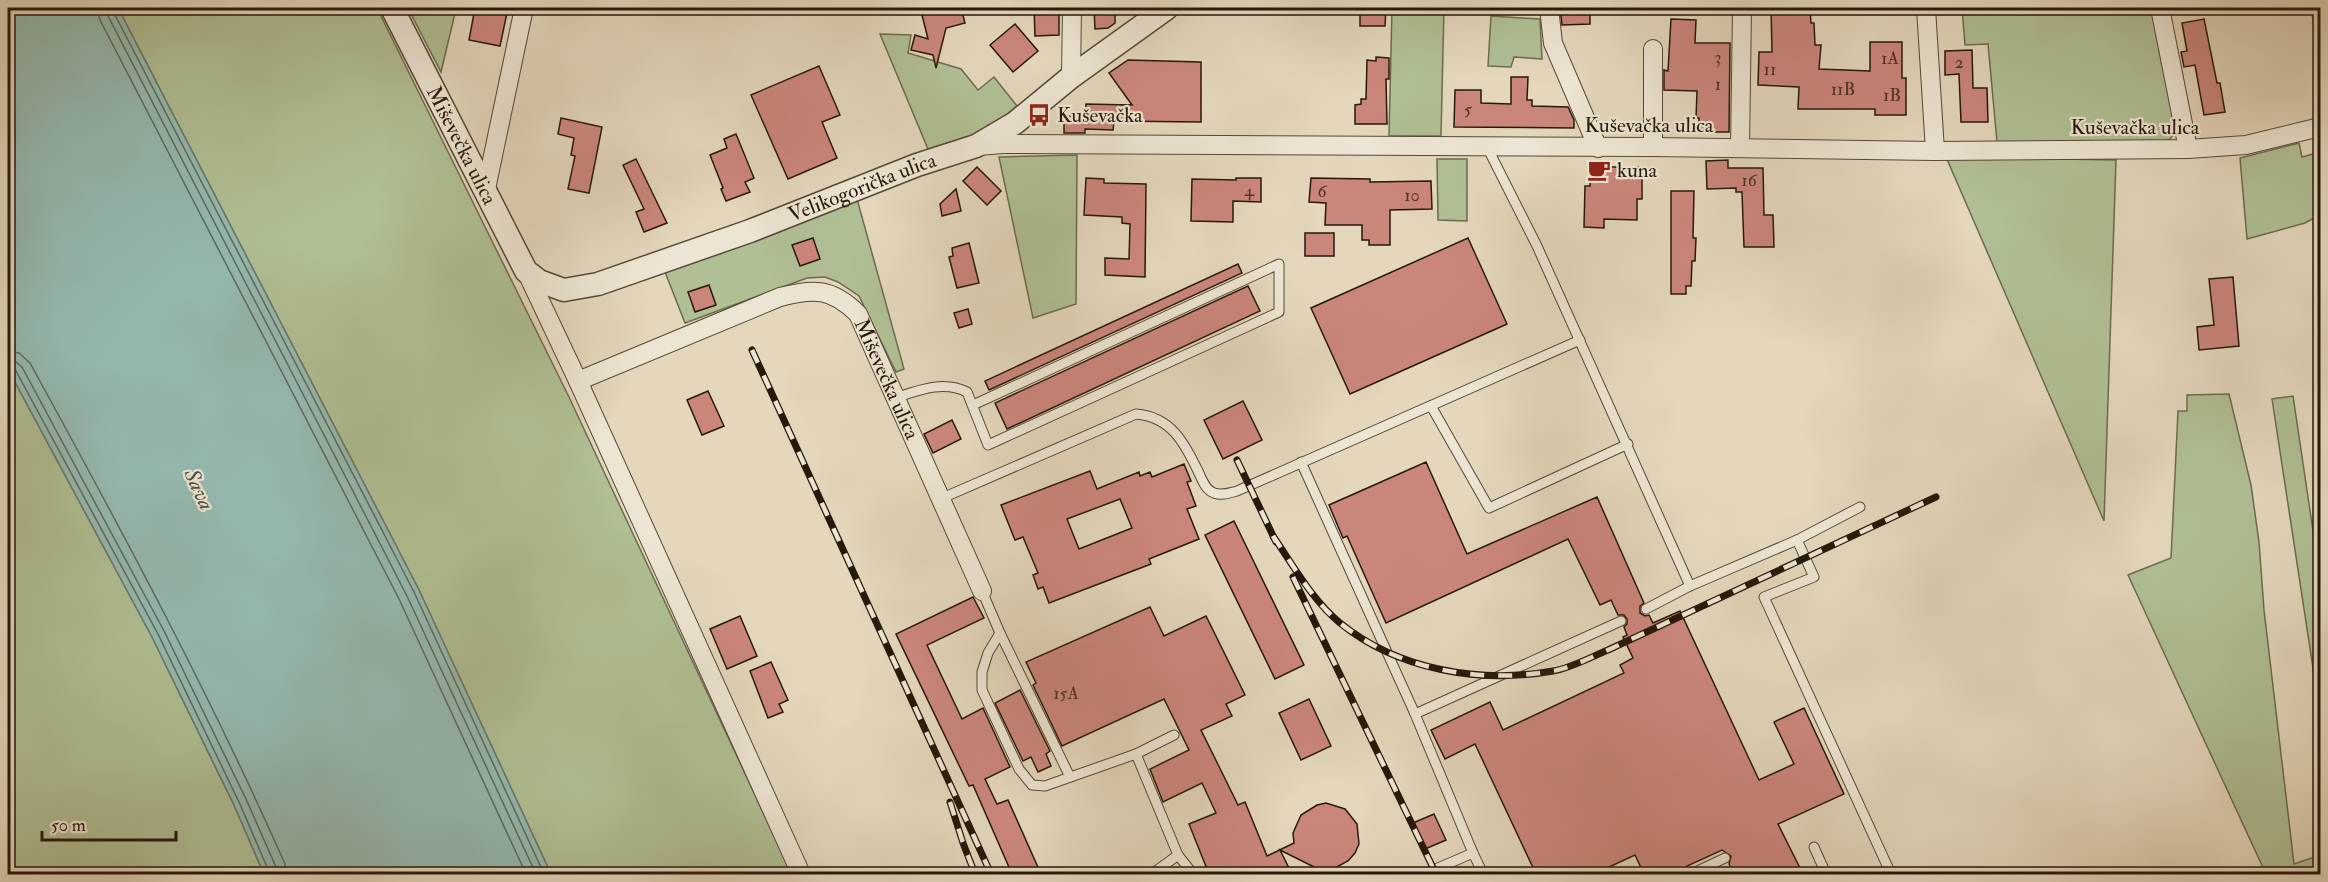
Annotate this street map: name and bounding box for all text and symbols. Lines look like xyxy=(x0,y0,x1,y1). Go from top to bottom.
house number: 3 xyxy=(1715,46,1721,69)
house number: 1A xyxy=(1881,47,1899,70)
house number: 2 xyxy=(1954,51,1964,74)
house number: 11 xyxy=(1764,58,1776,81)
house number: 1 xyxy=(1715,73,1721,96)
house number: 11B xyxy=(1831,78,1855,101)
street label: Miševečka ulica xyxy=(420,81,503,210)
house number: 1B xyxy=(1883,84,1901,107)
house number: 5 xyxy=(1464,98,1472,121)
bus stop icon: Kuševačka xyxy=(1026,102,1052,128)
place label: Kuševačka xyxy=(1057,102,1143,129)
street label: Kuševačka ulica xyxy=(1585,112,1714,139)
street label: Kuševačka ulica xyxy=(2071,114,2200,141)
street label: Velikogorička ulica xyxy=(784,147,940,229)
cafe icon: kuna xyxy=(1586,157,1612,183)
place label: kuna xyxy=(1617,157,1658,184)
house number: 16 xyxy=(1741,169,1758,192)
house number: 4 xyxy=(1244,179,1255,202)
house number: 6 xyxy=(1317,180,1327,203)
house number: 10 xyxy=(1404,184,1420,207)
street label: Miševečka ulica xyxy=(848,314,926,444)
water label: Sava xyxy=(177,463,221,515)
house number: 15A xyxy=(1053,682,1079,705)
scale bar xyxy=(42,804,176,842)
text: 50 m xyxy=(51,814,86,837)

